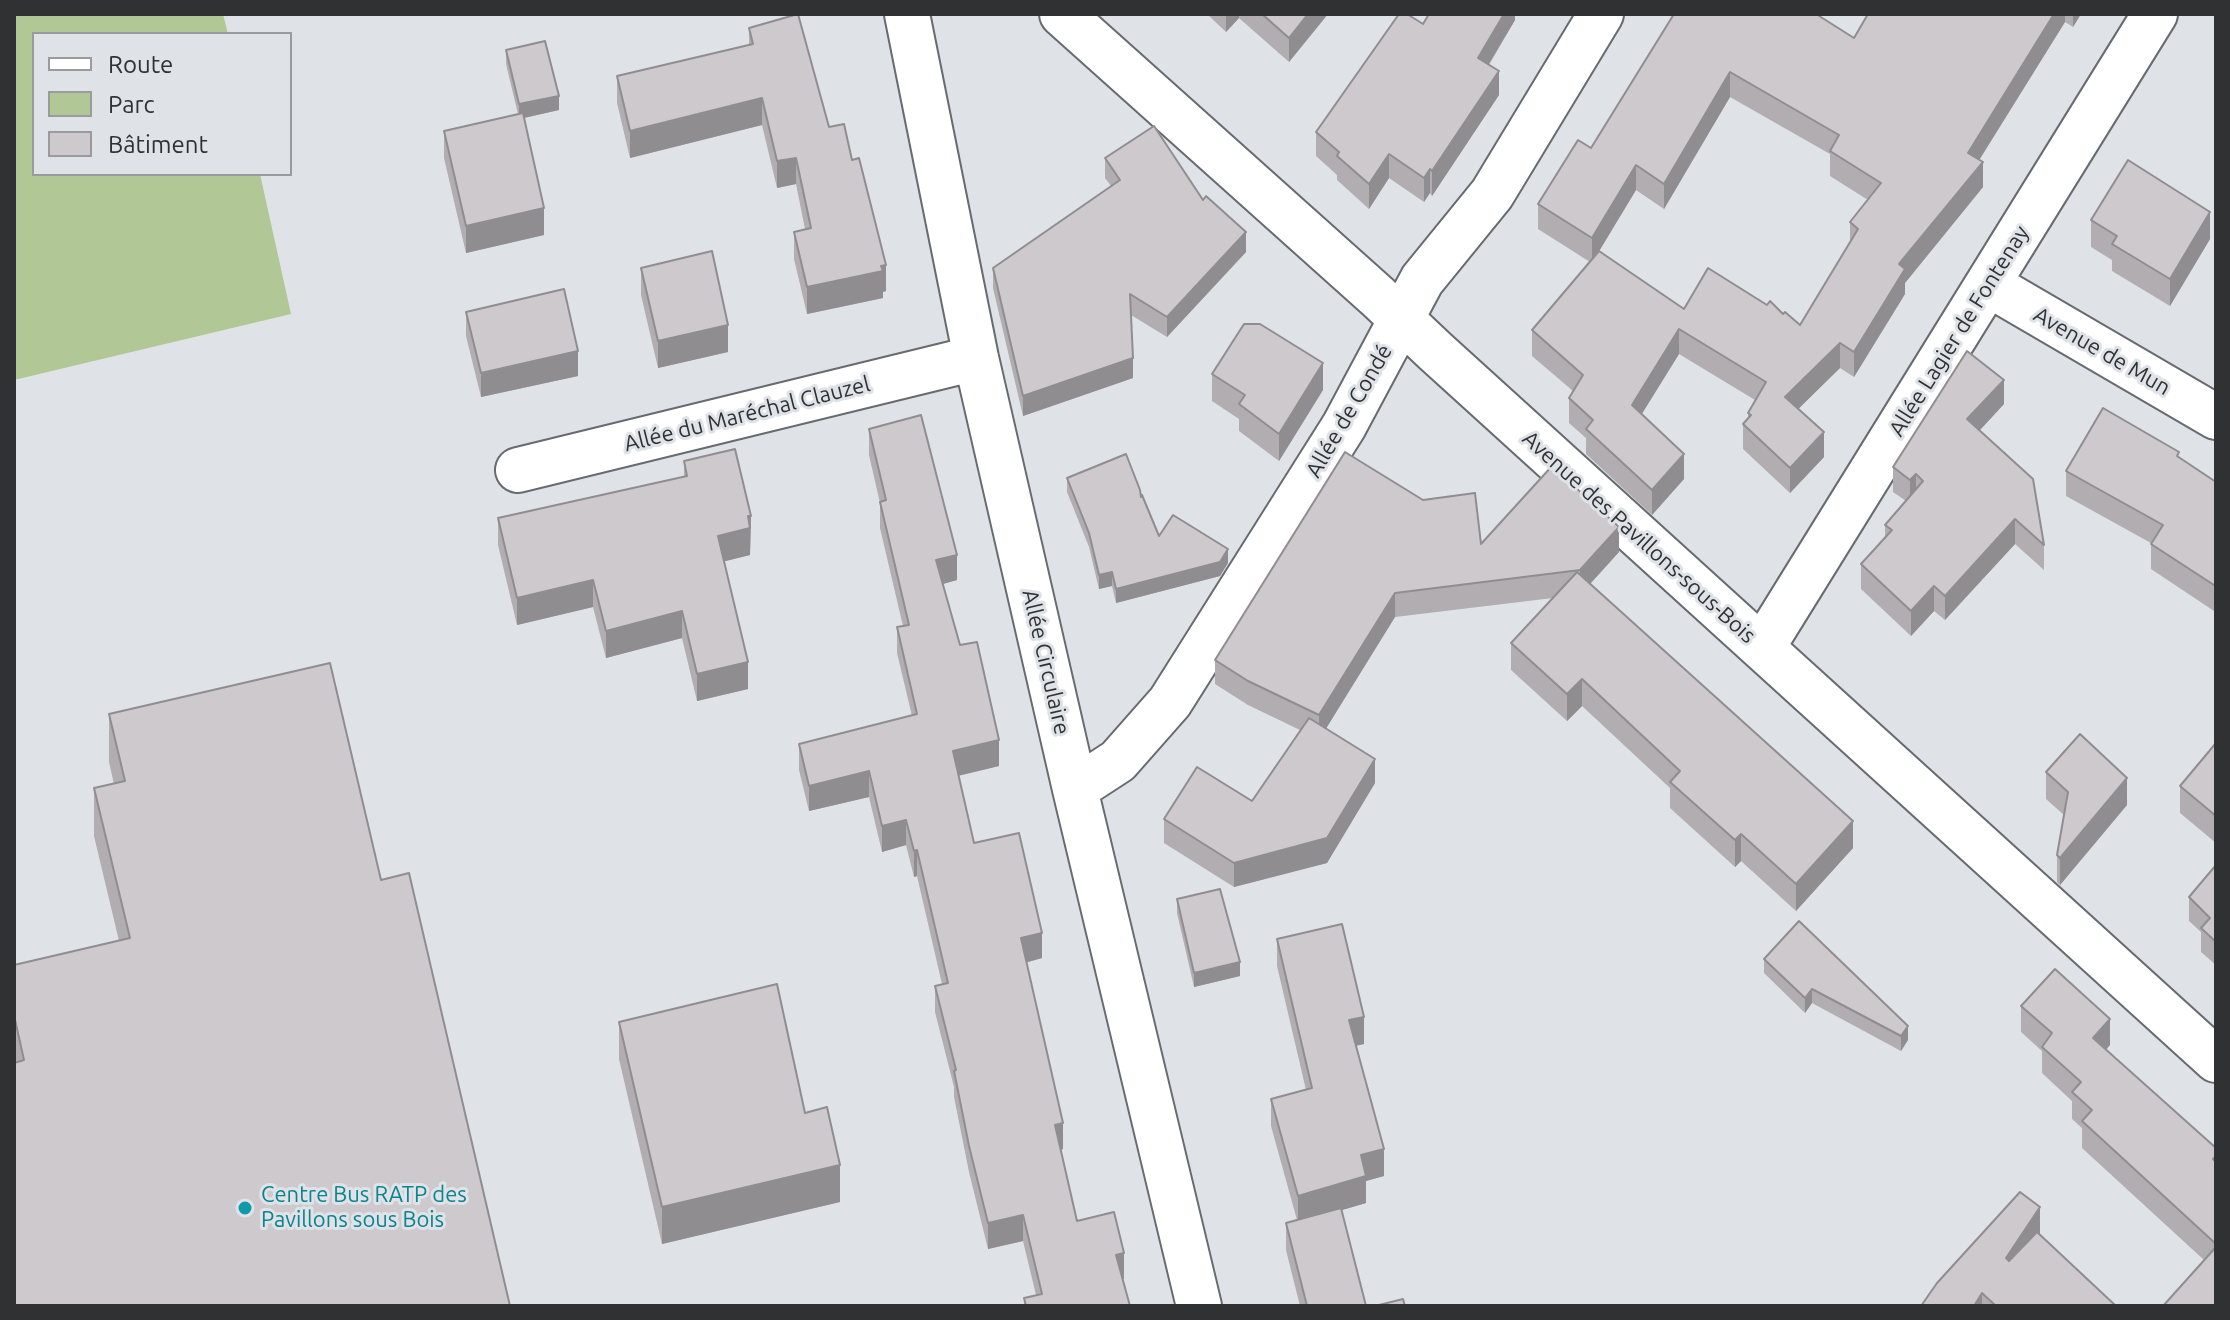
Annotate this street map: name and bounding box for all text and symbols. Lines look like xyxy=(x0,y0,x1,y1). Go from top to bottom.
legend xyxy=(32,32,292,176)
text: Route xyxy=(108,51,173,78)
text: Parc xyxy=(108,91,155,118)
text: Bâtiment xyxy=(108,131,208,158)
street label: Allée Lagier de Fontenay xyxy=(1883,221,2035,441)
street label: Avenue de Mun xyxy=(2029,301,2175,401)
street label: Allée de Condé xyxy=(1300,340,1398,482)
street label: Allée du Maréchal Clauzel xyxy=(621,371,873,457)
street label: Avenue des Pavillons-sous-Bois xyxy=(1517,425,1761,649)
street label: Allée Circulaire xyxy=(1016,587,1076,737)
place label: Centre Bus RATP des Pavillons sous Bois xyxy=(261,1182,467,1234)
marker: Centre Bus RATP des Pavillons sous Bois xyxy=(236,1199,254,1217)

